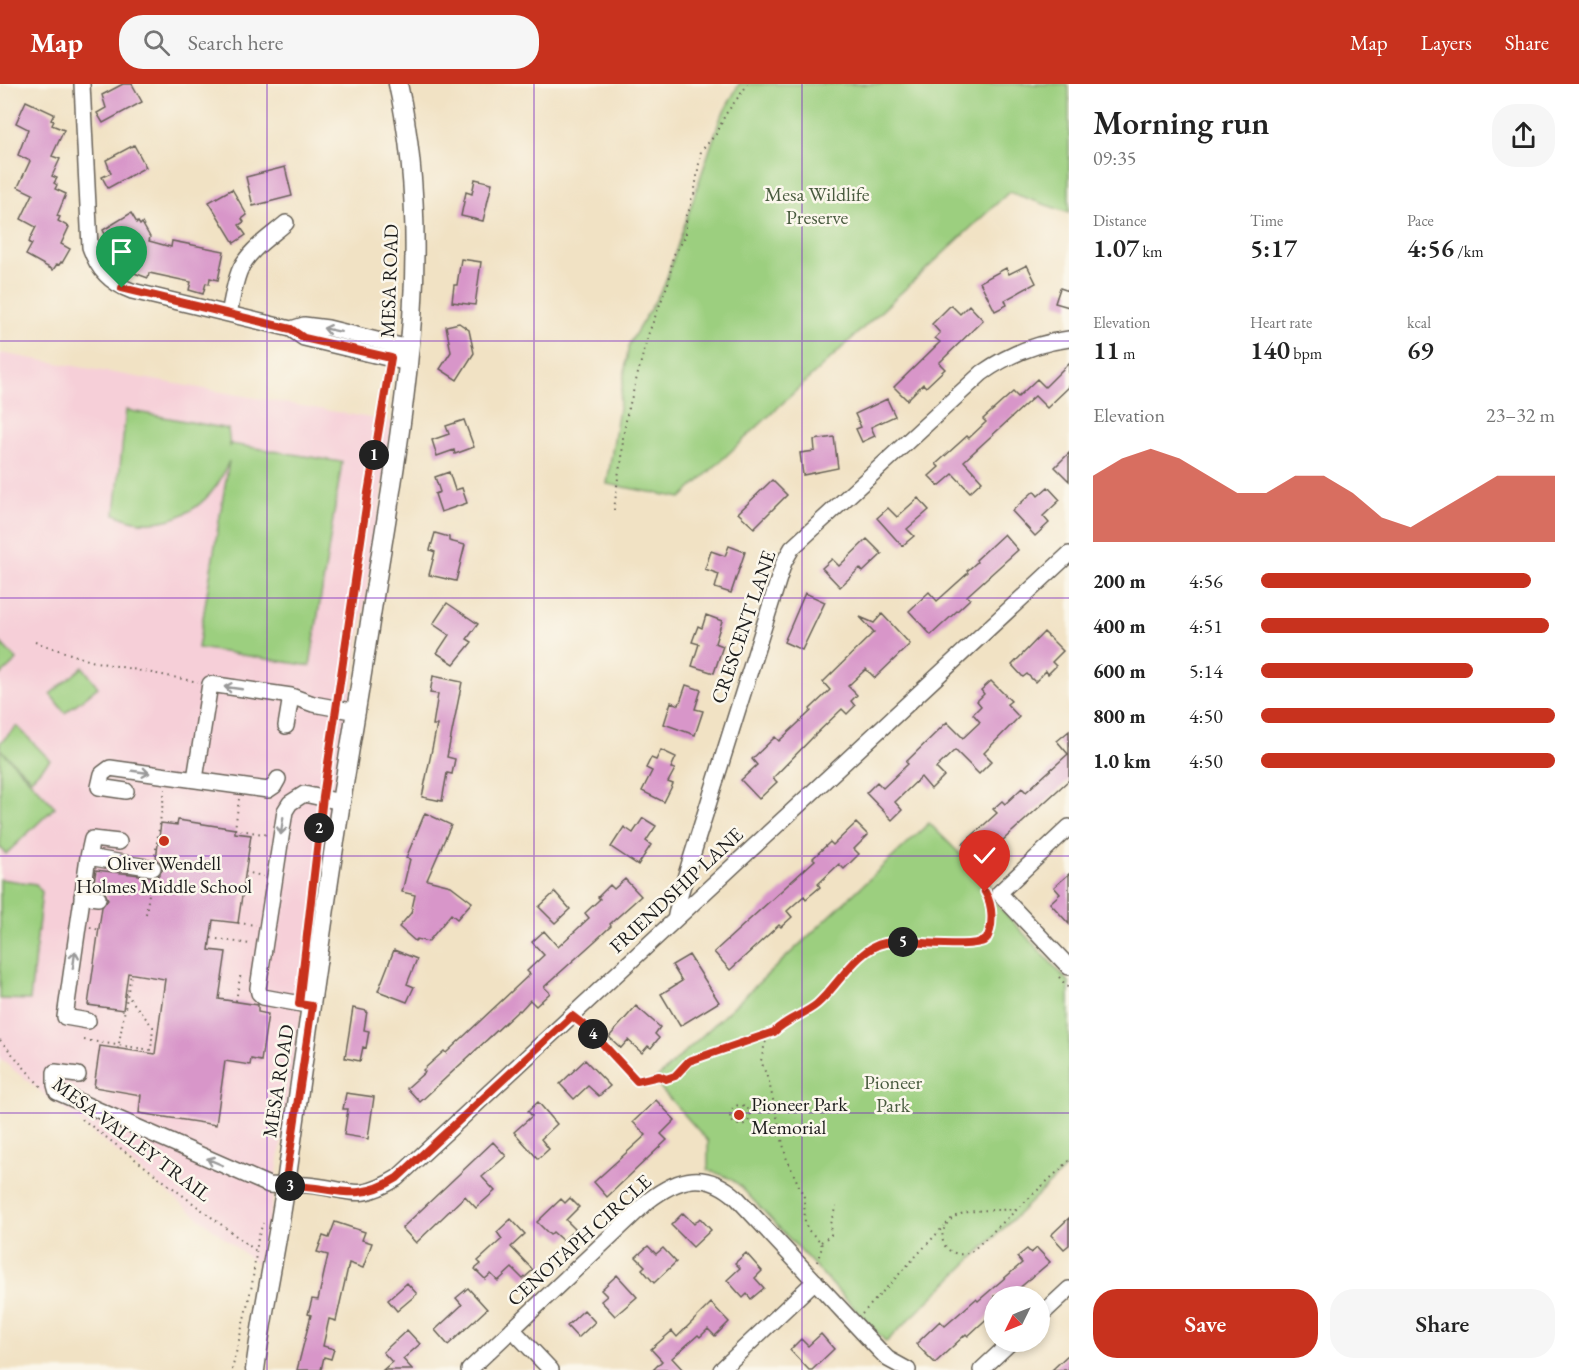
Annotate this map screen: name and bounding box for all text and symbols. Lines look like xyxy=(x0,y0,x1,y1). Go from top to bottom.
search box xyxy=(119,15,539,69)
text: Map xyxy=(30,24,83,60)
icon: search xyxy=(140,26,173,59)
text: Search here xyxy=(188,28,283,57)
text: Map xyxy=(1350,29,1388,56)
text: Layers xyxy=(1421,29,1472,56)
text: Share xyxy=(1505,29,1549,56)
text: Morning run xyxy=(1093,101,1270,144)
button: share xyxy=(1492,104,1555,167)
text: 09:35 xyxy=(1093,145,1136,171)
park label: Mesa Wildlife Preserve xyxy=(765,181,870,230)
text: Distance xyxy=(1093,210,1146,231)
text: Time xyxy=(1250,210,1283,231)
text: Pace xyxy=(1407,210,1434,231)
street label: MESA ROAD xyxy=(374,223,404,339)
pin xyxy=(96,226,147,288)
text: 1.07 xyxy=(1093,231,1139,265)
text: 5:17 xyxy=(1250,231,1297,265)
text: 4:56 xyxy=(1407,231,1454,265)
icon: arrive xyxy=(105,235,138,268)
text: km xyxy=(1139,241,1162,262)
text: /km xyxy=(1454,241,1484,262)
text: Elevation xyxy=(1093,312,1151,333)
text: Heart rate xyxy=(1250,312,1312,333)
text: kcal xyxy=(1407,312,1431,333)
one-way arrow xyxy=(323,324,342,335)
text: 11 xyxy=(1093,333,1120,367)
text: 140 xyxy=(1250,333,1290,367)
text: 69 xyxy=(1407,333,1434,367)
text: m xyxy=(1120,343,1135,364)
text: bpm xyxy=(1290,343,1322,364)
text: Elevation xyxy=(1093,402,1165,428)
text: 23–32 m xyxy=(1486,402,1555,428)
pin: 1 xyxy=(359,440,389,470)
text: 1 xyxy=(370,444,378,465)
street label: CRESCENT LANE xyxy=(705,547,781,707)
text: 200 m xyxy=(1093,568,1146,594)
text: 4:56 xyxy=(1189,568,1223,594)
text: 400 m xyxy=(1093,613,1146,639)
text: 4:51 xyxy=(1189,613,1223,639)
text: 600 m xyxy=(1093,658,1146,684)
text: 5:14 xyxy=(1189,658,1223,684)
one-way arrow xyxy=(224,682,244,693)
text: 800 m xyxy=(1093,703,1146,729)
text: 4:50 xyxy=(1189,703,1223,729)
text: 1.0 km xyxy=(1093,748,1151,774)
text: 4:50 xyxy=(1189,748,1223,774)
one-way arrow xyxy=(130,766,150,777)
pin: 2 xyxy=(304,813,334,843)
one-way arrow xyxy=(277,816,288,836)
text: 2 xyxy=(315,817,323,838)
street label: FRIENDSHIP LANE xyxy=(604,821,748,959)
pin xyxy=(959,830,1010,892)
marker: Oliver Wendell Holmes Middle School xyxy=(157,834,171,848)
icon: check xyxy=(968,839,1001,872)
place label: Oliver Wendell Holmes Middle School xyxy=(76,850,252,899)
pin: 5 xyxy=(888,927,918,957)
text: 5 xyxy=(899,931,907,952)
one-way arrow xyxy=(68,950,79,970)
pin: 4 xyxy=(578,1019,608,1049)
street label: MESA ROAD xyxy=(256,1023,300,1139)
text: 4 xyxy=(589,1023,597,1044)
park label: Pioneer Park xyxy=(864,1069,923,1118)
street label: MESA VALLEY TRAIL xyxy=(47,1071,217,1207)
place label: Pioneer Park Memorial xyxy=(751,1091,848,1140)
marker: Pioneer Park Memorial xyxy=(732,1108,746,1122)
one-way arrow xyxy=(207,1155,225,1167)
street label: CENOTAPH CIRCLE xyxy=(501,1168,657,1312)
pin: 3 xyxy=(275,1171,305,1201)
text: 3 xyxy=(286,1175,294,1196)
north arrow xyxy=(984,1286,1050,1352)
map controls xyxy=(984,1286,1050,1352)
button: Save xyxy=(1093,1289,1318,1358)
button: Share xyxy=(1330,1289,1555,1358)

